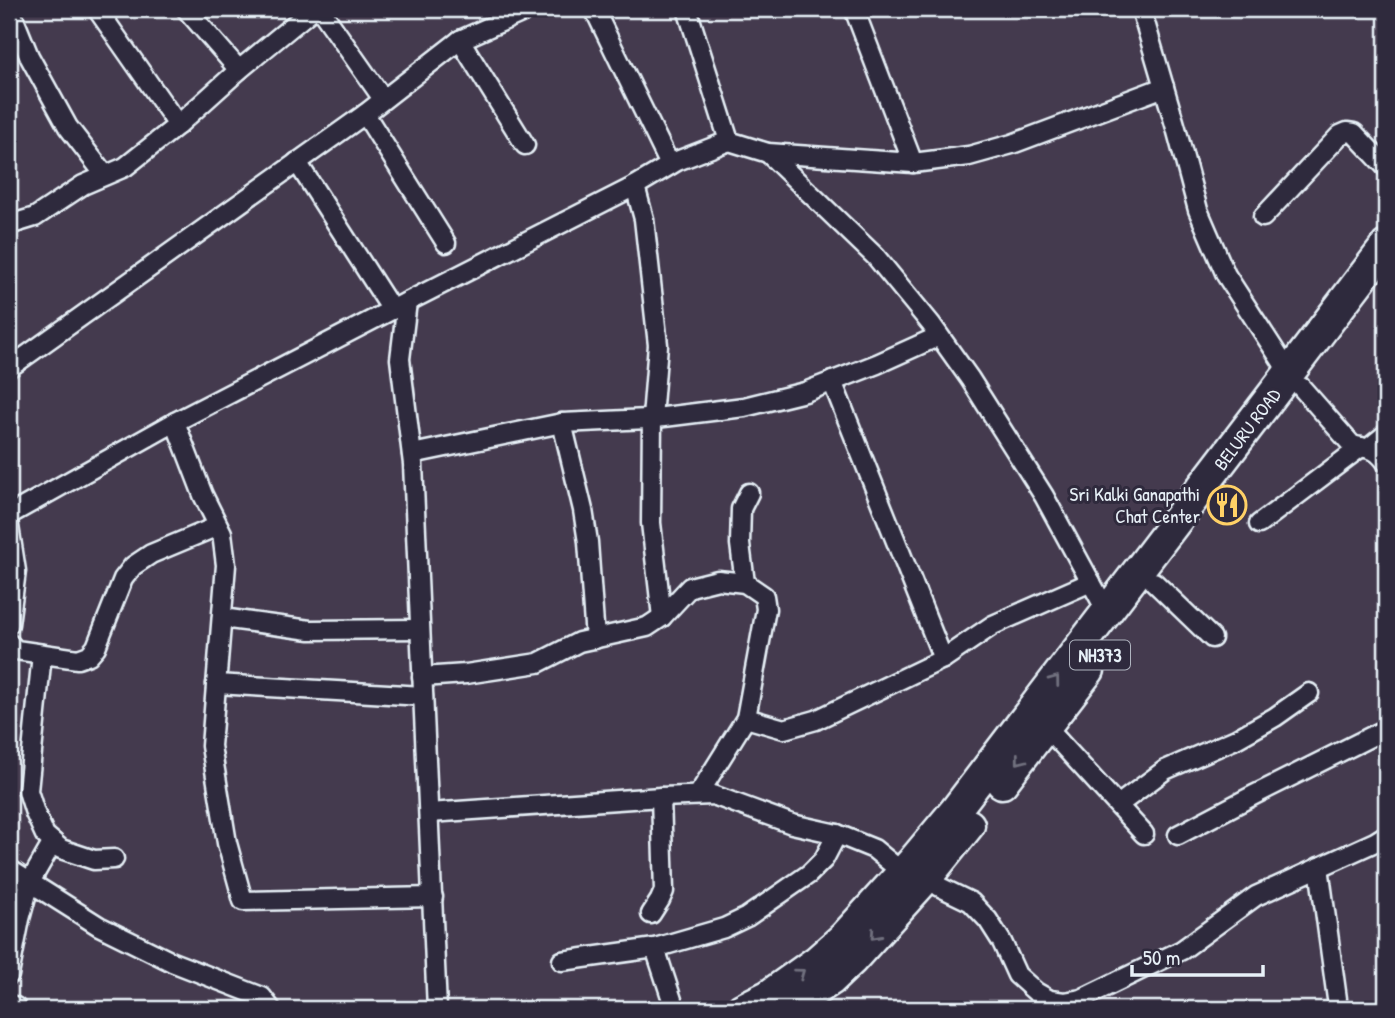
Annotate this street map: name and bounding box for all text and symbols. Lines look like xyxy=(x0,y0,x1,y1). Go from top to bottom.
street label: BELURU ROAD xyxy=(1208,383,1286,475)
place label: Sri Kalki Ganapathi Chat Center xyxy=(1069,481,1201,529)
restaurant icon: Sri Kalki Ganapathi Chat Center xyxy=(1206,484,1248,526)
road number: NH373 xyxy=(1070,640,1130,670)
one-way arrow xyxy=(1047,675,1060,688)
one-way arrow xyxy=(1016,752,1029,765)
one-way arrow xyxy=(871,927,883,940)
scale bar xyxy=(1132,934,1264,978)
text: 50 m xyxy=(1143,943,1180,972)
one-way arrow xyxy=(792,969,805,981)

